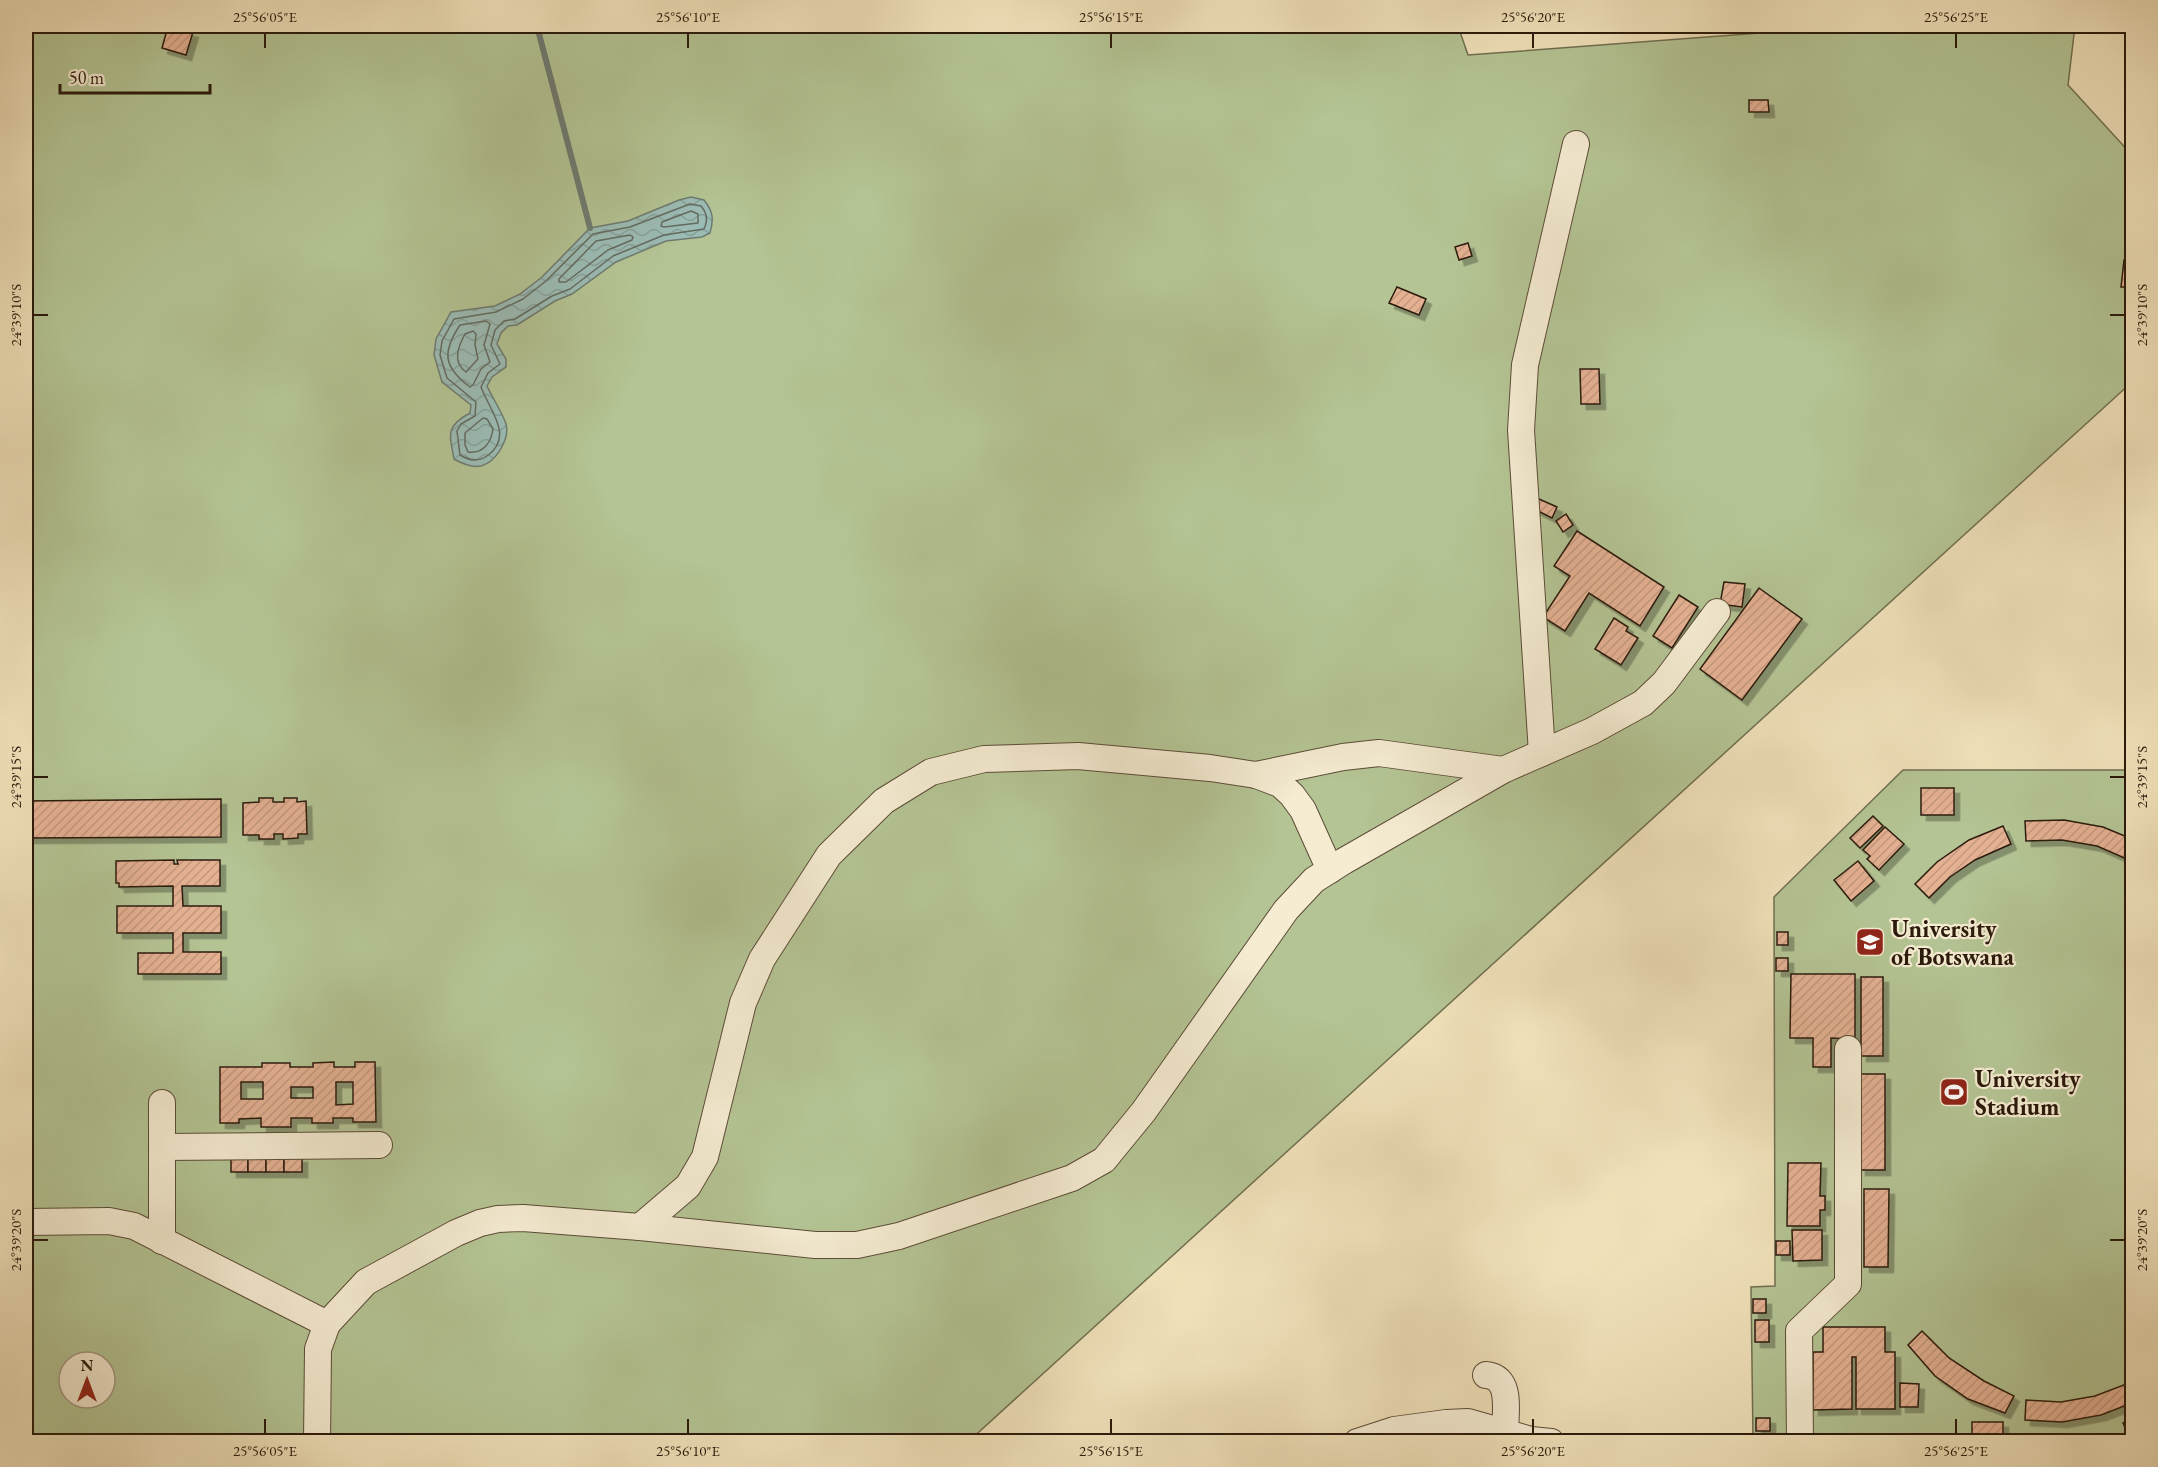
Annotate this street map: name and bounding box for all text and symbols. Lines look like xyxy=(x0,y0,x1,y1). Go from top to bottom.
text: 25°56'05"E xyxy=(233,7,298,26)
text: 25°56'10"E xyxy=(656,7,721,26)
text: 25°56'15"E xyxy=(1079,7,1144,26)
text: 25°56'20"E xyxy=(1501,7,1566,26)
text: 25°56'25"E xyxy=(1924,7,1989,26)
scale bar xyxy=(60,57,210,95)
text: 50 m xyxy=(69,66,104,89)
text: 24°39'10"S xyxy=(6,284,25,346)
text: 24°39'10"S xyxy=(2132,284,2151,346)
text: 24°39'15"S xyxy=(6,746,25,808)
text: 24°39'15"S xyxy=(2132,746,2151,808)
place label: University of Botswana xyxy=(1891,913,2015,972)
school or university icon: University of Botswana xyxy=(1854,926,1886,958)
place label: University Stadium xyxy=(1975,1063,2081,1122)
sports icon: University Stadium xyxy=(1938,1076,1970,1108)
text: 24°39'20"S xyxy=(6,1209,25,1271)
text: 24°39'20"S xyxy=(2132,1209,2151,1271)
north arrow xyxy=(57,1350,117,1410)
text: N xyxy=(81,1355,94,1376)
text: 25°56'05"E xyxy=(233,1441,298,1460)
text: 25°56'10"E xyxy=(656,1441,721,1460)
text: 25°56'15"E xyxy=(1079,1441,1144,1460)
text: 25°56'20"E xyxy=(1501,1441,1566,1460)
text: 25°56'25"E xyxy=(1924,1441,1989,1460)

